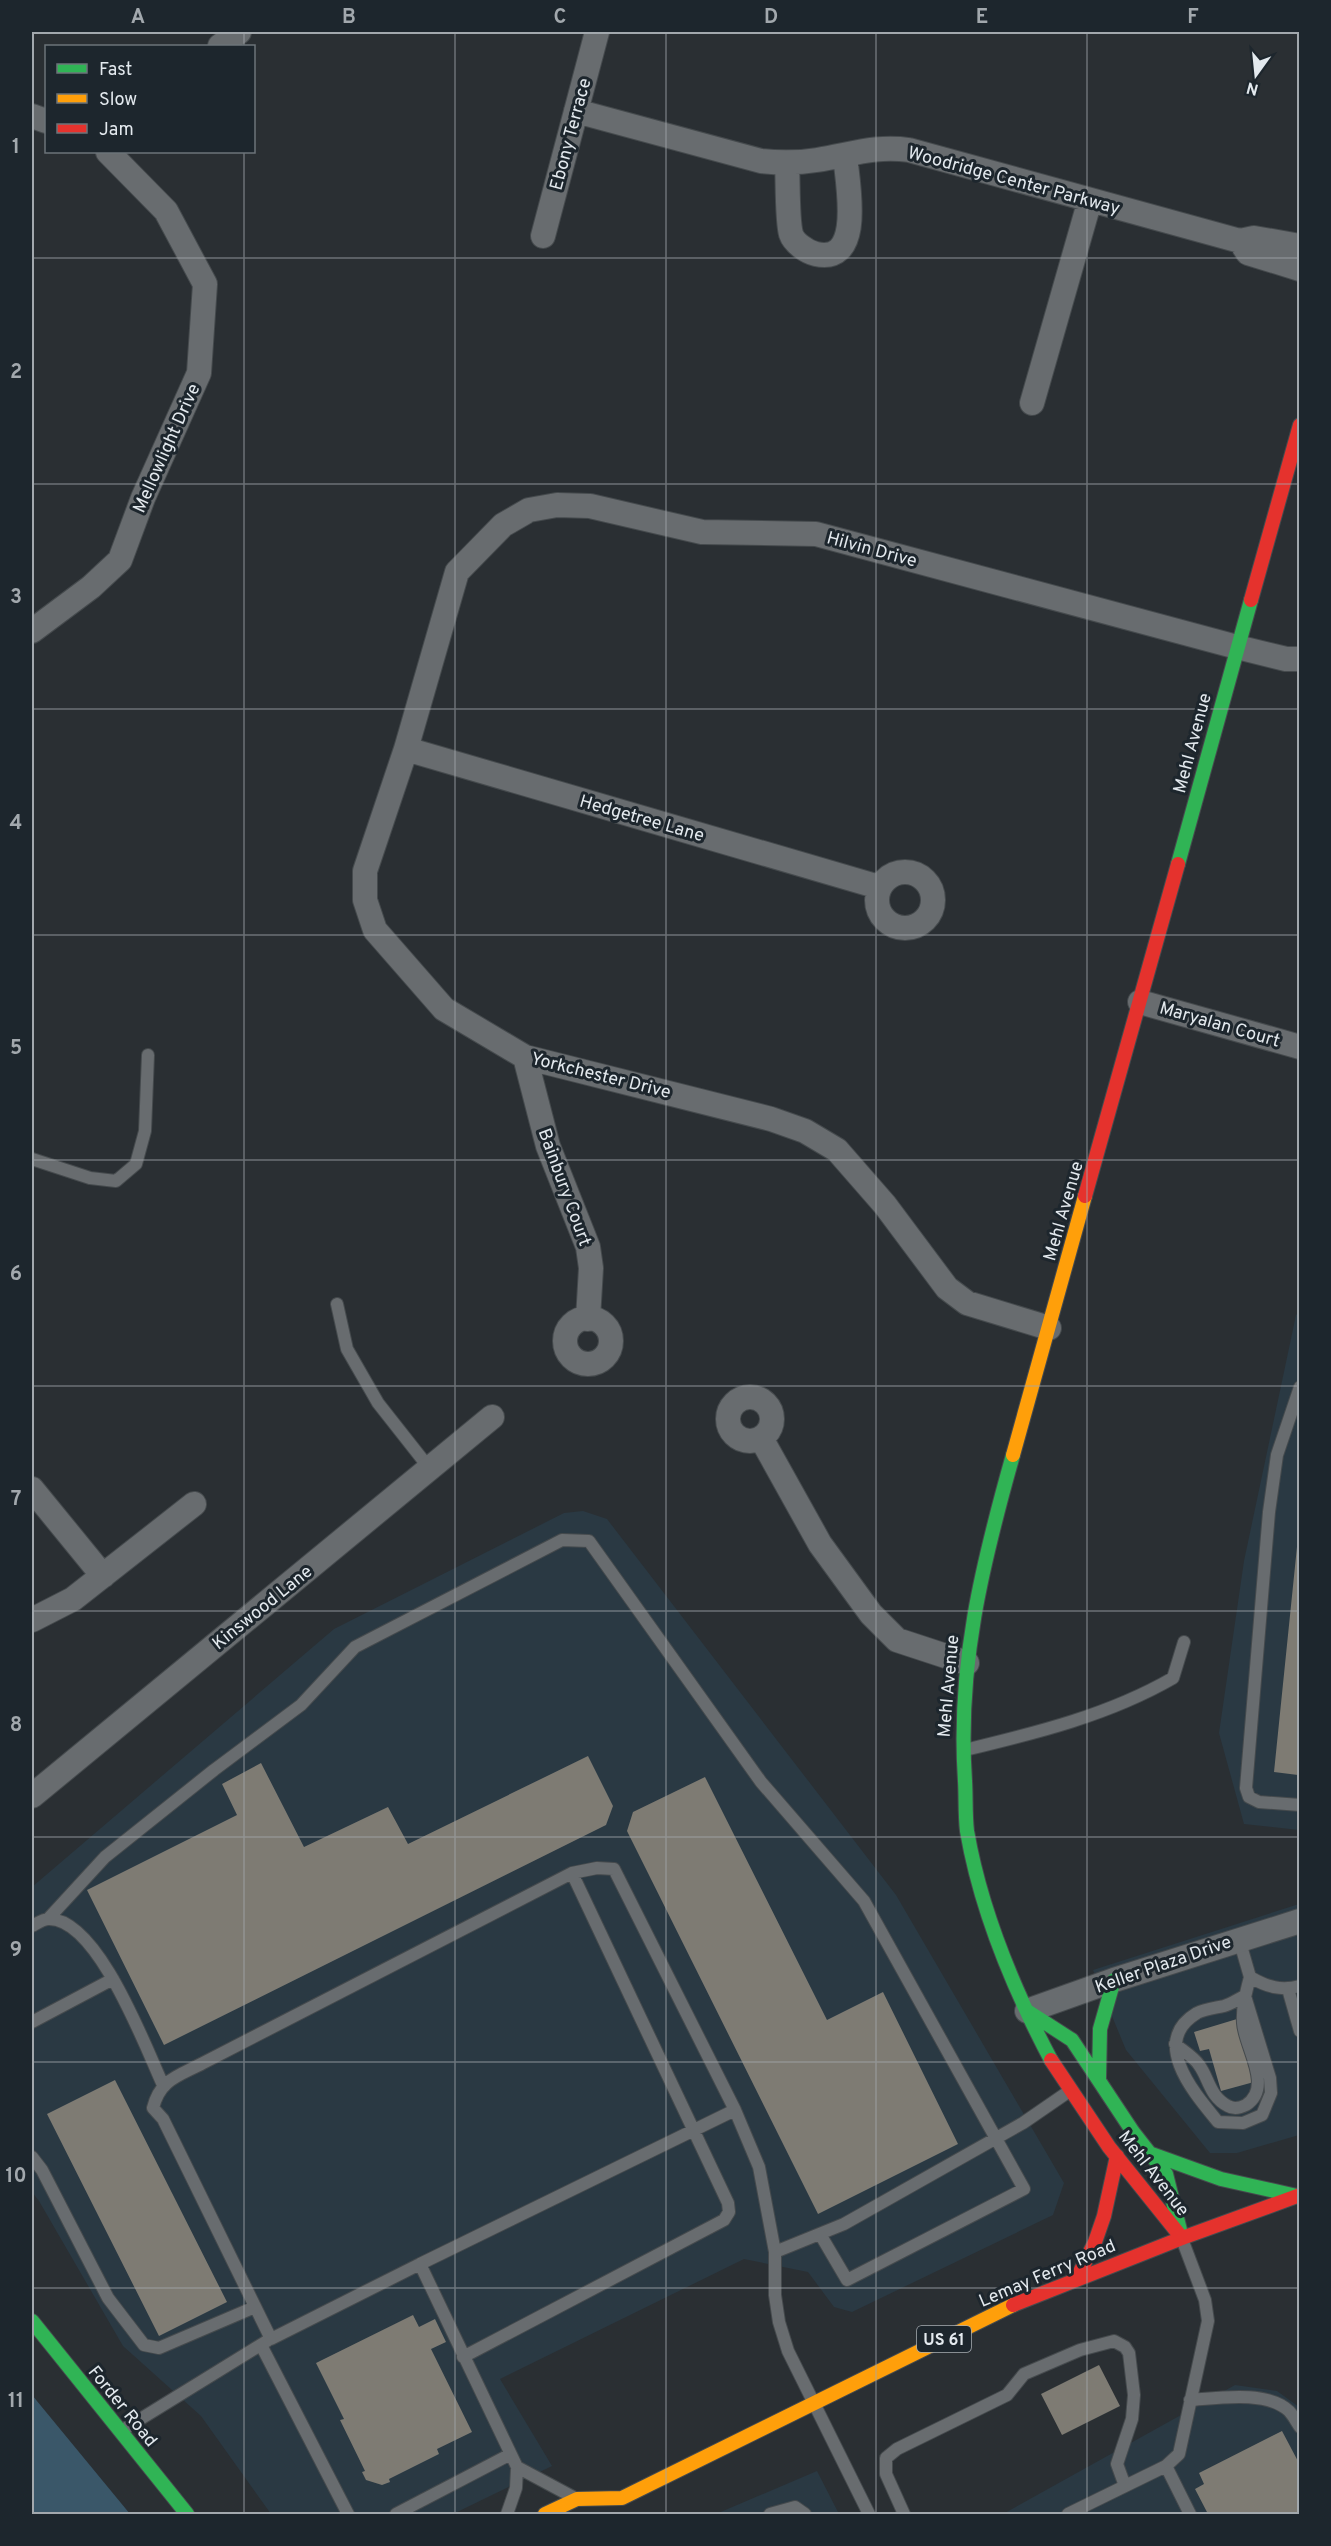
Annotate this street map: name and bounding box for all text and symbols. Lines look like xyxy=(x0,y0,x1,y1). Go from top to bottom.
text: A xyxy=(131,5,145,31)
text: B xyxy=(342,5,356,31)
text: C xyxy=(554,5,566,31)
text: D xyxy=(764,5,778,31)
text: E xyxy=(976,5,988,31)
text: F xyxy=(1187,5,1199,31)
legend xyxy=(45,45,255,153)
north arrow xyxy=(1226,45,1286,105)
text: Fast xyxy=(99,59,132,82)
street label: Ebony Terrace xyxy=(545,76,597,193)
text: N xyxy=(1244,76,1261,99)
text: Slow xyxy=(99,89,137,112)
text: Jam xyxy=(99,119,134,142)
text: 1 xyxy=(12,135,20,161)
street label: Woodridge Center Parkway xyxy=(905,142,1122,221)
text: 2 xyxy=(10,360,22,386)
street label: Mellowlight Drive xyxy=(129,380,206,517)
street label: Hilvin Drive xyxy=(824,527,919,574)
text: 3 xyxy=(10,585,22,611)
street label: Mehl Avenue xyxy=(1169,691,1218,796)
street label: Hedgetree Lane xyxy=(577,791,707,848)
text: 4 xyxy=(10,811,22,837)
street label: Maryalan Court xyxy=(1157,997,1283,1054)
text: 5 xyxy=(10,1036,22,1062)
street label: Yorkchester Drive xyxy=(528,1048,673,1105)
street label: Bainbury Court xyxy=(532,1126,596,1250)
street label: Mehl Avenue xyxy=(1039,1159,1090,1264)
text: 6 xyxy=(10,1262,22,1288)
text: 7 xyxy=(11,1487,21,1513)
street label: Kinswood Lane xyxy=(208,1561,318,1656)
street label: Mehl Avenue xyxy=(934,1634,965,1738)
text: 8 xyxy=(10,1713,22,1739)
street label: Keller Plaza Drive xyxy=(1092,1931,1235,2000)
text: 9 xyxy=(10,1938,22,1964)
street label: Mehl Avenue xyxy=(1112,2126,1194,2221)
text: 10 xyxy=(5,2164,27,2190)
street label: Lemay Ferry Road xyxy=(976,2235,1120,2314)
road number: US 61 xyxy=(917,2326,971,2352)
street label: Forder Road xyxy=(82,2362,162,2452)
text: 11 xyxy=(8,2389,24,2415)

